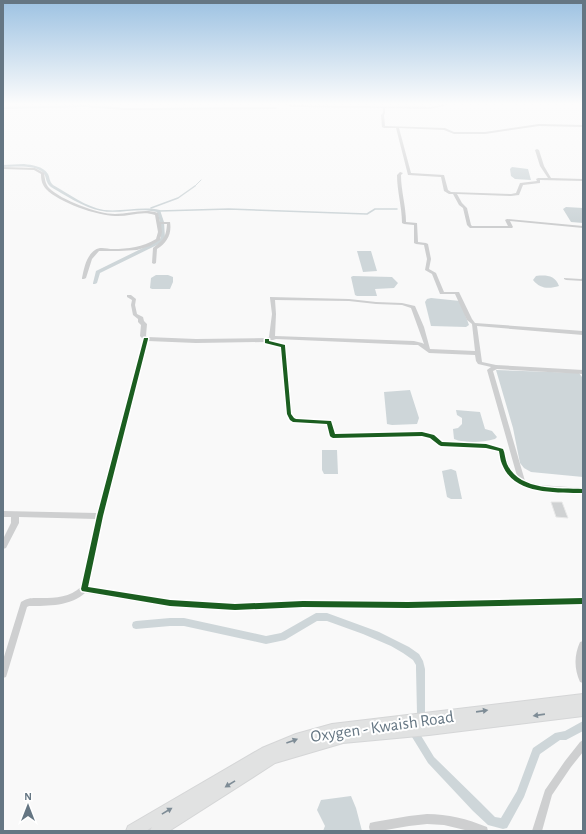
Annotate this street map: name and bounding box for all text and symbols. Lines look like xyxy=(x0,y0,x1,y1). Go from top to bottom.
street label: Oxygen - Kwaish Road xyxy=(309,708,455,746)
one-way arrow xyxy=(475,708,488,715)
one-way arrow xyxy=(533,712,545,718)
one-way arrow xyxy=(287,738,299,744)
one-way arrow xyxy=(224,781,236,788)
north arrow xyxy=(8,786,48,826)
text: N xyxy=(24,791,32,802)
one-way arrow xyxy=(162,807,172,815)

